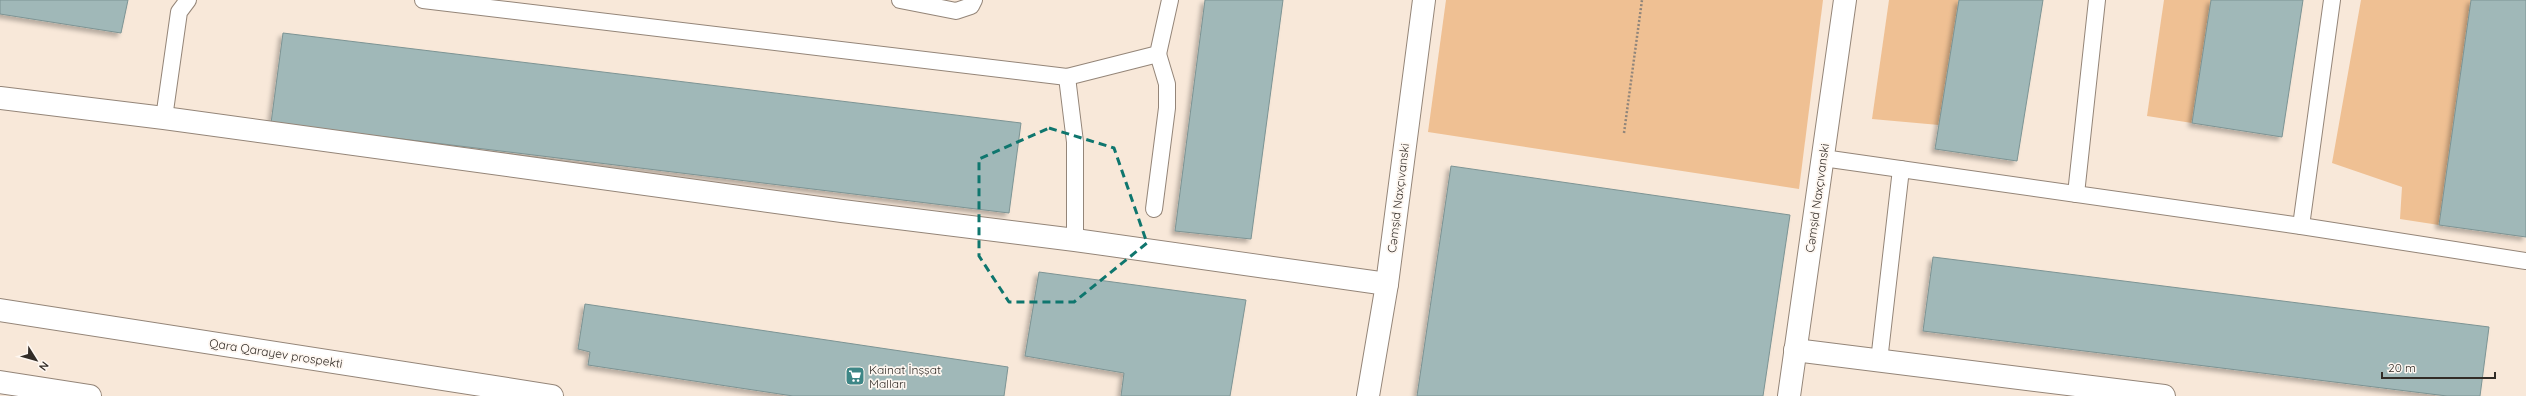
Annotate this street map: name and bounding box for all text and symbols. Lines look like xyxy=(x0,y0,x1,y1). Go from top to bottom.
street label: Cəmşid Naxçıvanski xyxy=(1384,142,1412,254)
street label: Cəmşid Naxçıvanski xyxy=(1802,142,1832,254)
street label: Qara Qarayev prospekti xyxy=(208,335,344,371)
north arrow xyxy=(16,340,56,380)
scale bar xyxy=(2382,354,2495,380)
text: N xyxy=(36,359,52,373)
text: 20 m xyxy=(2388,360,2416,375)
place label: Kainat İnşşat Malları xyxy=(869,362,941,391)
supermarket icon: Kainat İnşşat Malları xyxy=(844,365,866,387)

